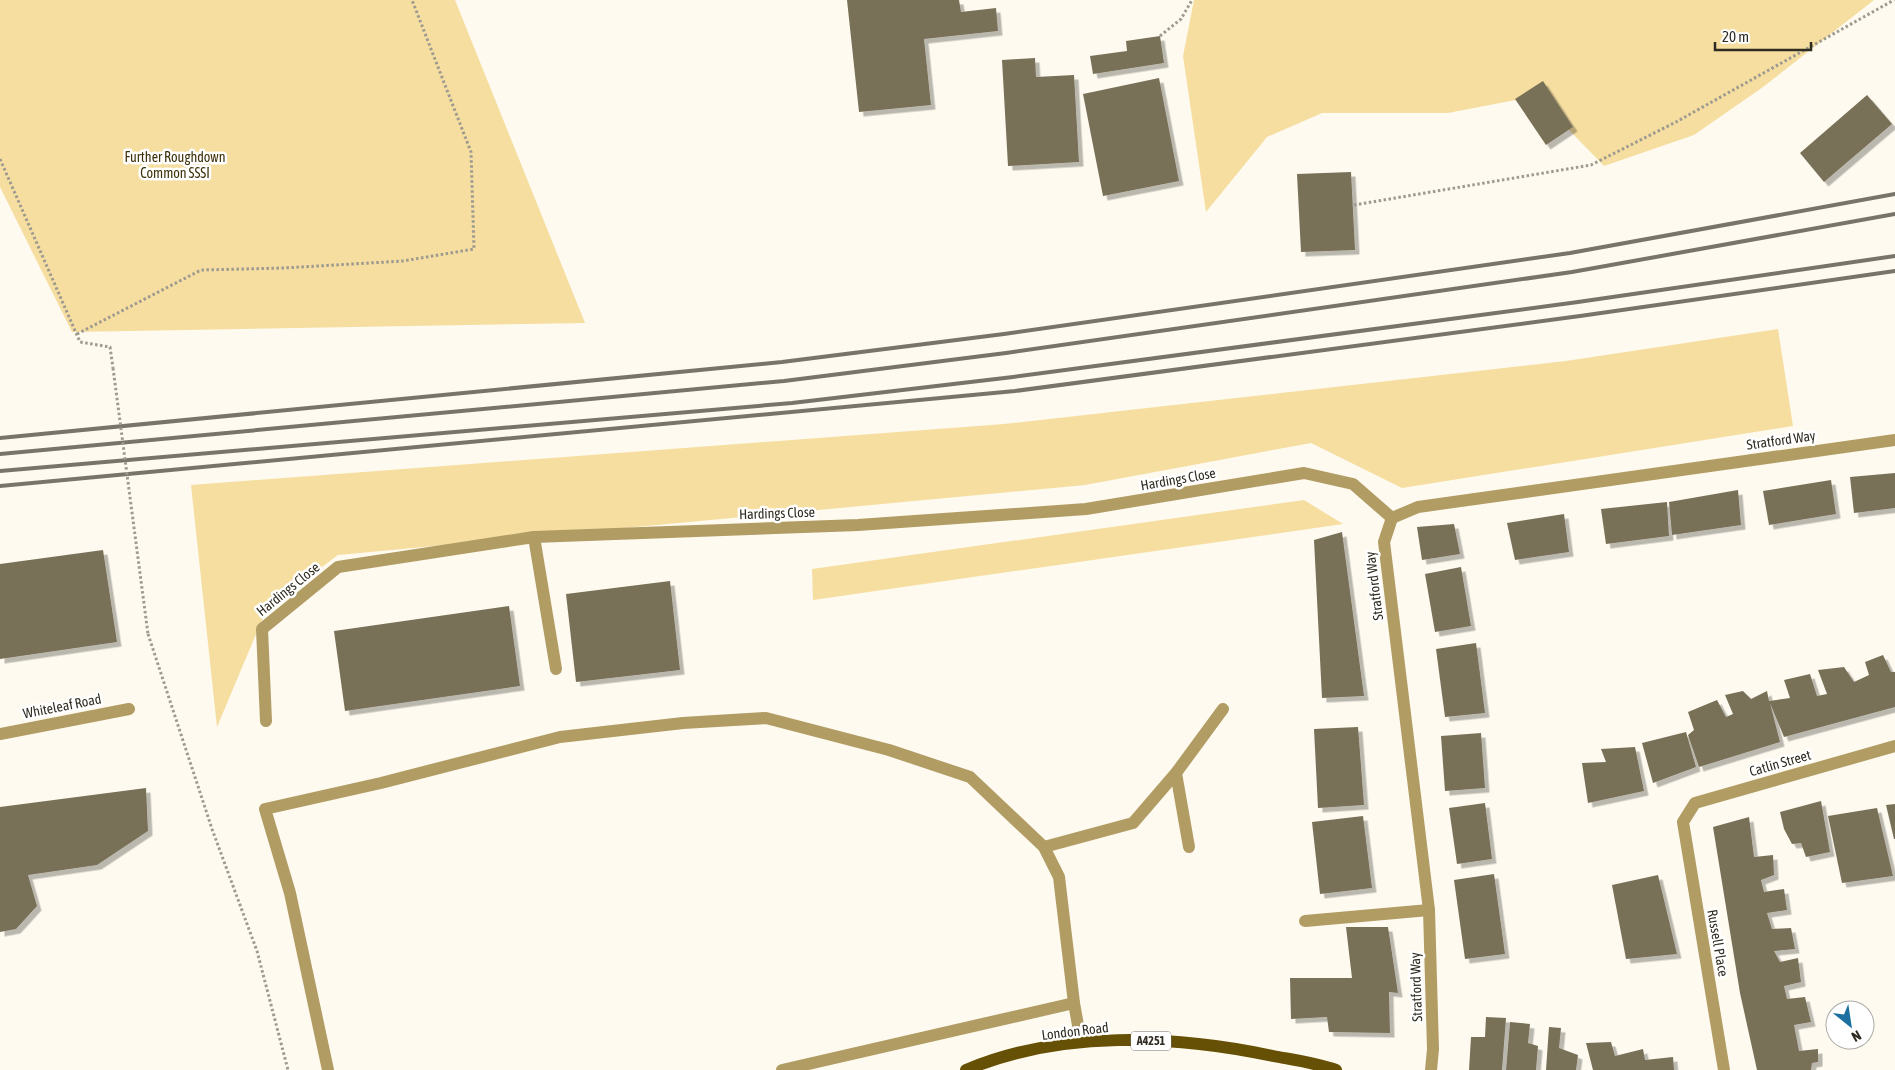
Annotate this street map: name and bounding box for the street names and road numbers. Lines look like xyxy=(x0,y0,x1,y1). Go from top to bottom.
street label: Stratford Way xyxy=(1745,427,1817,453)
street label: Hardings Close xyxy=(1139,465,1217,493)
street label: Hardings Close xyxy=(739,504,815,522)
street label: Stratford Way xyxy=(1362,550,1386,621)
street label: Hardings Close xyxy=(253,559,323,619)
street label: Whiteleaf Road xyxy=(22,691,102,721)
street label: Catlin Street xyxy=(1747,747,1813,779)
street label: Russell Place xyxy=(1704,908,1732,978)
street label: Stratford Way xyxy=(1407,952,1425,1022)
street label: London Road xyxy=(1041,1019,1109,1043)
road number: A4251 xyxy=(1131,1032,1171,1050)

